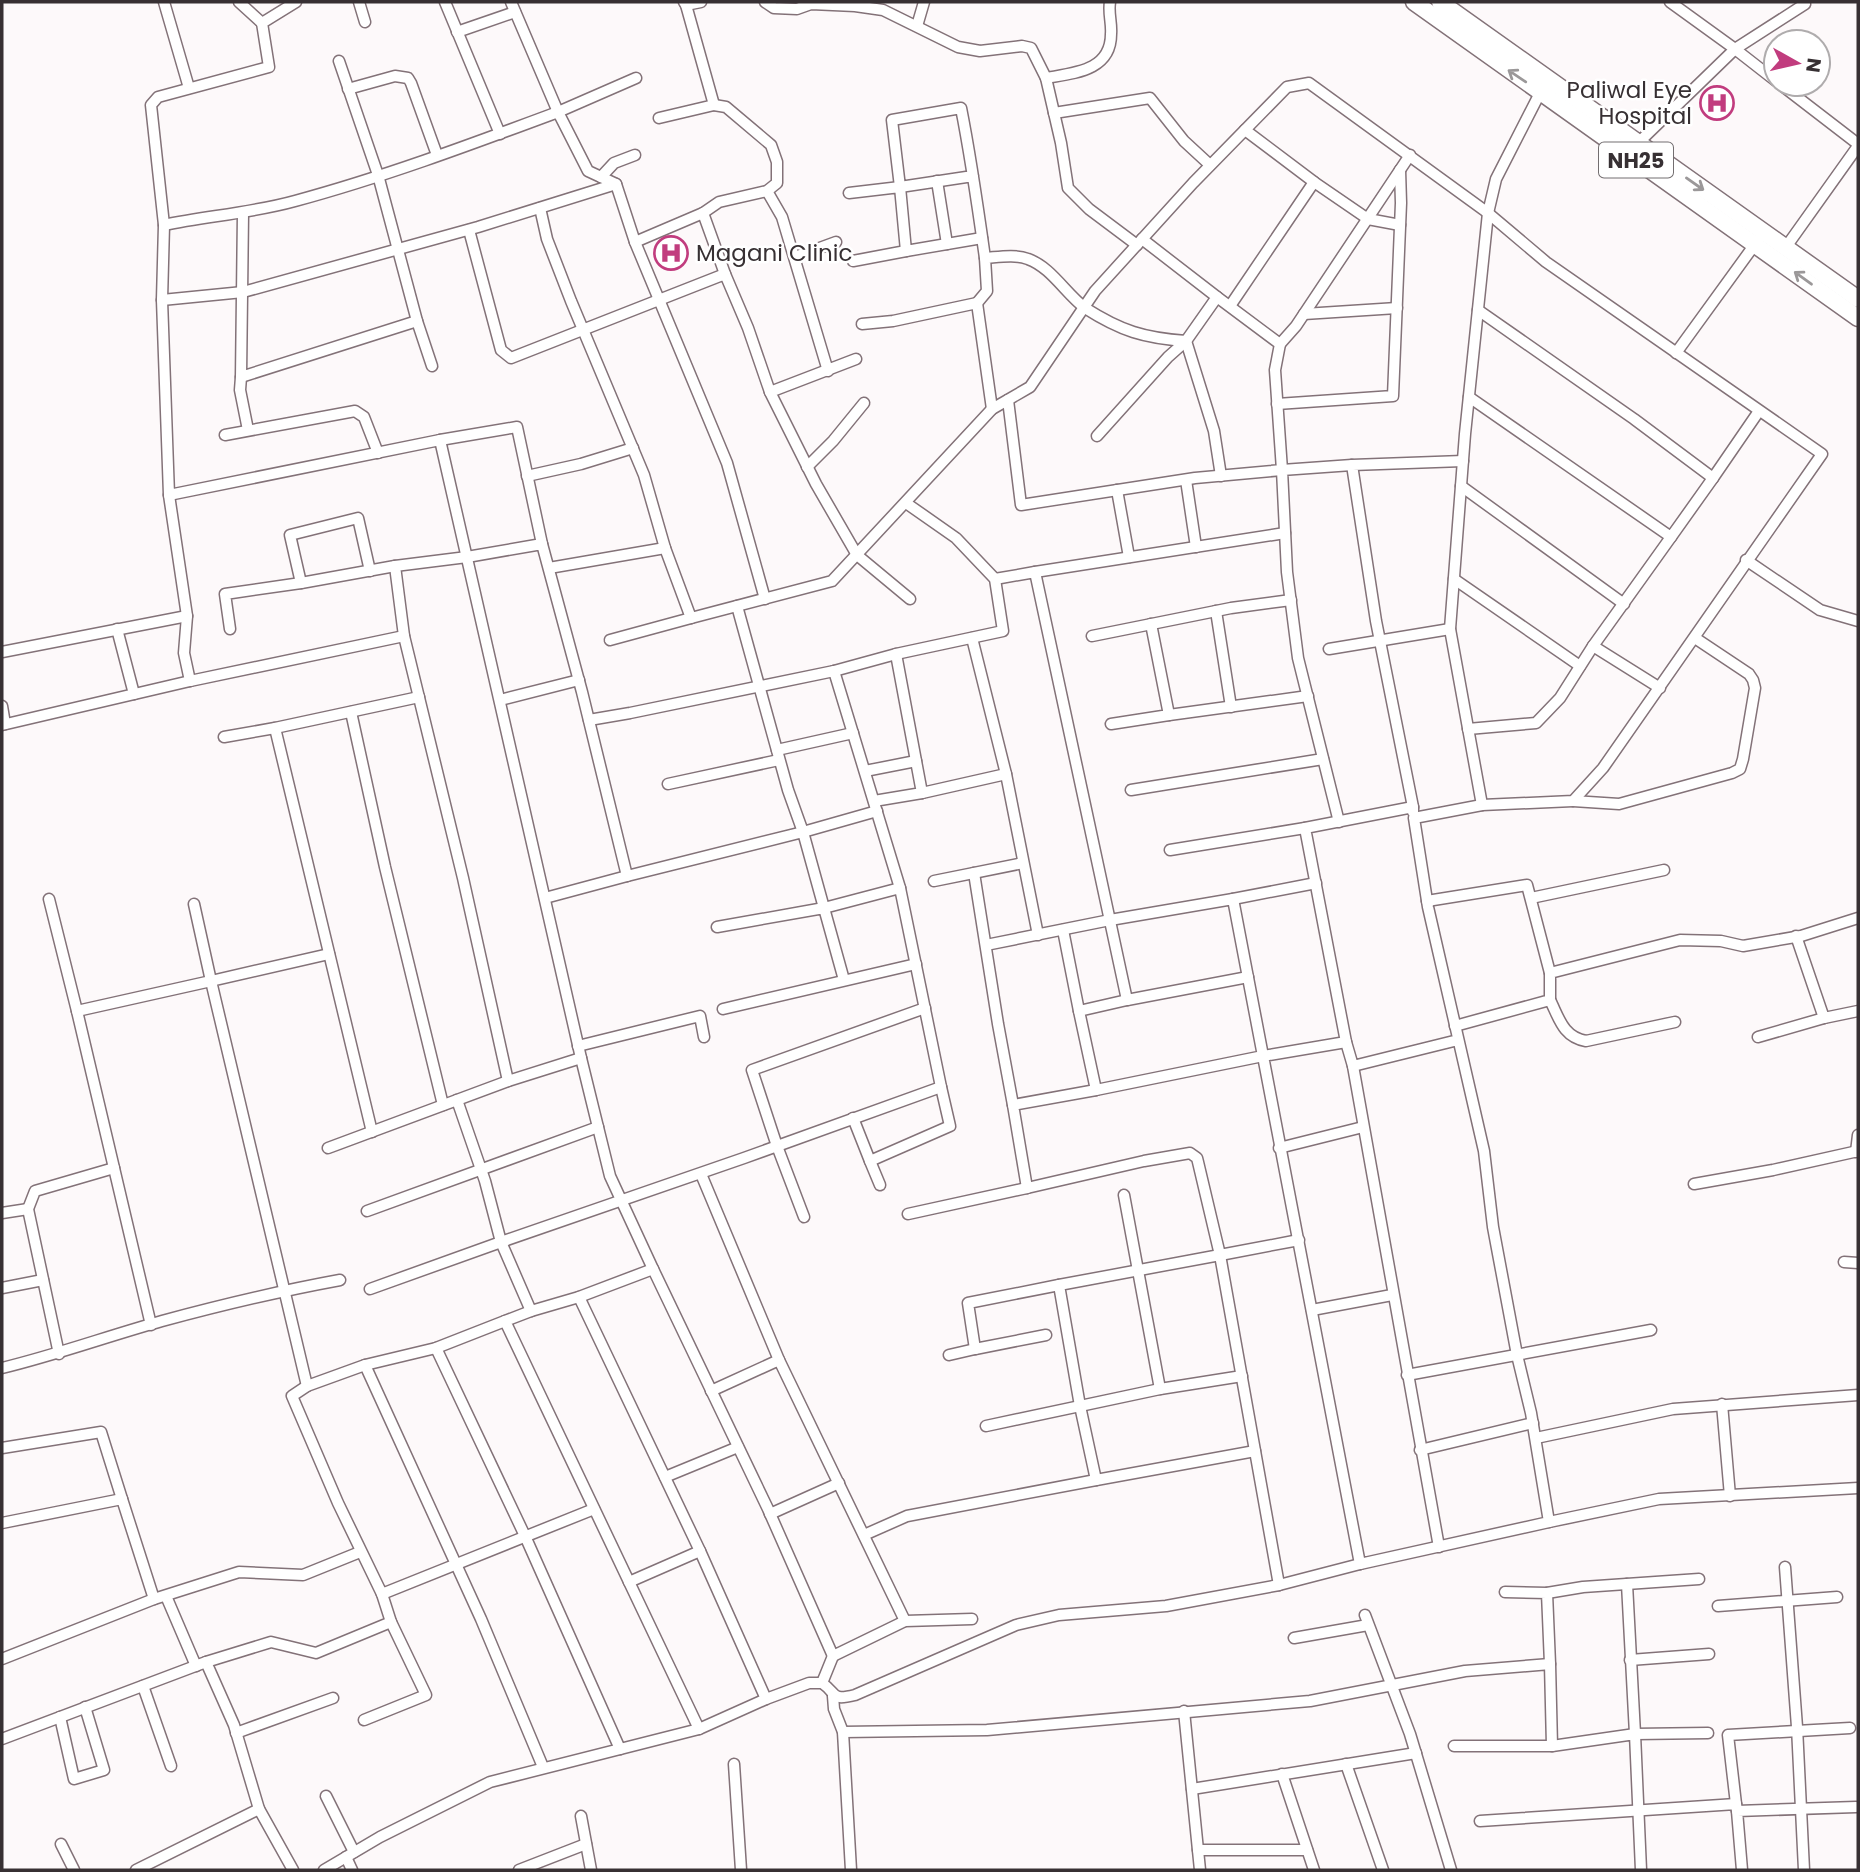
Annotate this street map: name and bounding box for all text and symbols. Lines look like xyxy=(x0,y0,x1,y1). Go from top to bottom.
north arrow xyxy=(1762,28,1832,98)
text: N xyxy=(1799,56,1828,74)
one-way arrow xyxy=(1508,69,1527,83)
place label: Paliwal Eye Hospital xyxy=(1567,74,1692,132)
hospital icon: Paliwal Eye Hospital xyxy=(1698,84,1736,122)
road number: NH25 xyxy=(1599,142,1673,178)
one-way arrow xyxy=(1685,177,1704,191)
hospital icon: Magani Clinic xyxy=(652,234,690,272)
place label: Magani Clinic xyxy=(696,237,852,269)
one-way arrow xyxy=(1794,271,1813,285)

